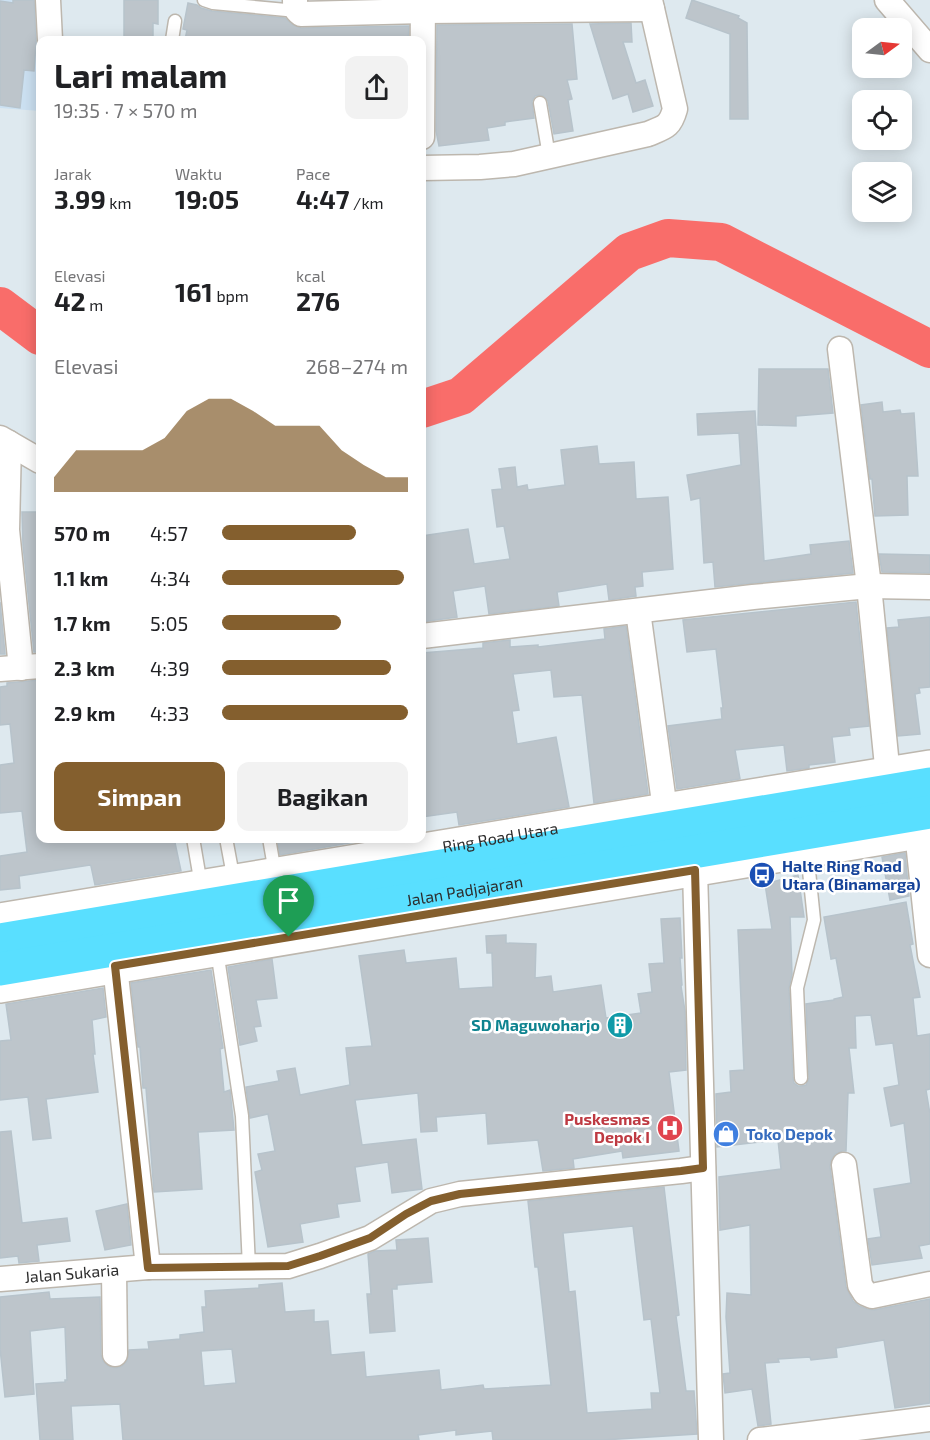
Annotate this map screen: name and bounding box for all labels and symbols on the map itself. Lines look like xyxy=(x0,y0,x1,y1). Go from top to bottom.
north arrow xyxy=(852,18,912,78)
street label: Ring Road Utara xyxy=(441,818,559,856)
place label: Halte Ring Road Utara (Binamarga) xyxy=(782,856,921,893)
bus stop icon: Halte Ring Road Utara (Binamarga) xyxy=(747,860,777,890)
street label: Jalan Padjajaran xyxy=(404,871,524,909)
pin xyxy=(263,875,314,937)
building icon: SD Maguwoharjo xyxy=(605,1010,635,1040)
place label: SD Maguwoharjo xyxy=(471,1015,600,1034)
place label: Puskesmas Depok I xyxy=(564,1109,650,1146)
hospital icon: Puskesmas Depok I xyxy=(655,1113,685,1143)
shop icon: Toko Depok xyxy=(711,1119,741,1149)
place label: Toko Depok xyxy=(746,1124,833,1143)
street label: Jalan Sukaria xyxy=(24,1259,120,1286)

